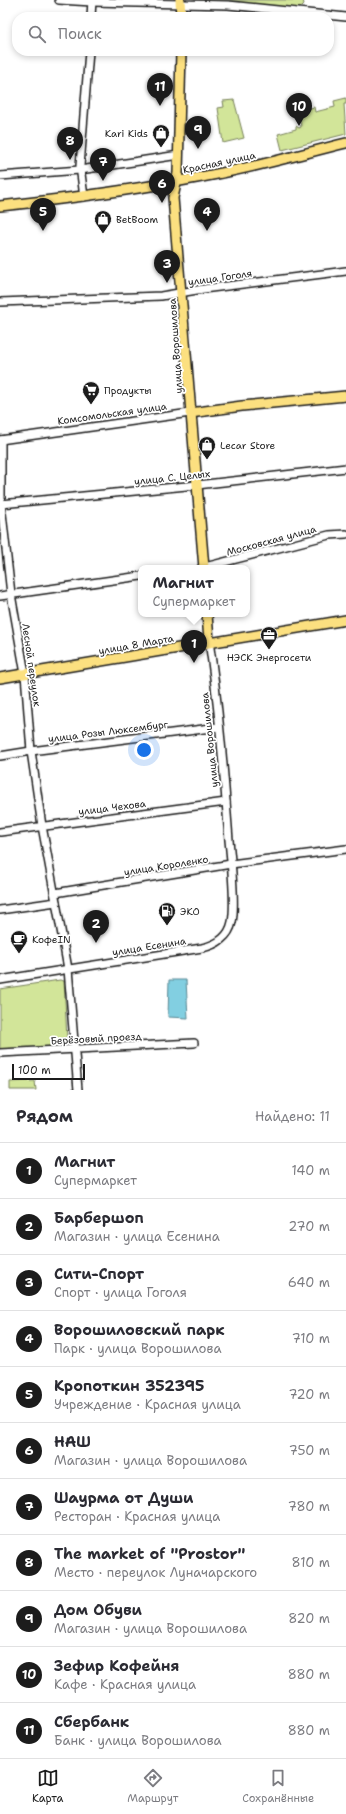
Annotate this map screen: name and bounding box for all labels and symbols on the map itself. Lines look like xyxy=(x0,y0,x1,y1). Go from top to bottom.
pin: 11 xyxy=(147,73,173,106)
pin: 10 xyxy=(286,93,312,126)
pin: 9 xyxy=(185,116,211,149)
shop icon: Kari Kids xyxy=(151,123,171,148)
pin: 8 xyxy=(57,127,83,160)
place label: Kari Kids xyxy=(105,127,148,140)
pin: 7 xyxy=(90,148,116,181)
street label: Красная улица xyxy=(182,148,257,177)
pin: 6 xyxy=(149,170,175,203)
pin: 5 xyxy=(30,198,56,231)
pin: 4 xyxy=(194,198,220,231)
shop icon: BetBoom xyxy=(93,209,113,234)
place label: BetBoom xyxy=(116,213,159,226)
pin: 3 xyxy=(154,250,180,283)
street label: улица Гоголя xyxy=(187,267,253,288)
street label: улица Ворошилова xyxy=(166,297,185,394)
supermarket icon: Продукты xyxy=(81,380,101,405)
place label: Продукты xyxy=(104,384,152,397)
street label: Комсомольская улица xyxy=(57,399,168,428)
shop icon: Lecar Store xyxy=(197,435,217,460)
place label: Lecar Store xyxy=(220,439,276,452)
street label: улица С. Целых xyxy=(133,467,211,488)
street label: Московская улица xyxy=(225,522,318,559)
street label: Лесной переулок xyxy=(19,623,44,708)
office icon: НЭСК Энергосети xyxy=(259,625,279,650)
pin: 1 xyxy=(181,630,207,663)
street label: улица 8 Марта xyxy=(97,631,175,658)
place label: НЭСК Энергосети xyxy=(227,651,312,664)
street label: улица Ворошилова xyxy=(198,691,221,788)
street label: улица Розы Люксембург xyxy=(47,718,169,745)
your location xyxy=(134,740,154,760)
street label: улица Чехова xyxy=(78,797,147,818)
street label: улица Короленко xyxy=(123,852,209,879)
fuel station icon: ЭКО xyxy=(157,901,177,926)
place label: ЭКО xyxy=(180,905,200,918)
pin: 2 xyxy=(83,910,109,943)
cafe icon: КофеIN xyxy=(9,929,29,954)
place label: КофеIN xyxy=(32,933,71,946)
street label: улица Есенина xyxy=(111,934,188,959)
street label: Берёзовый проезд xyxy=(50,1030,143,1047)
scale bar xyxy=(12,1062,85,1081)

